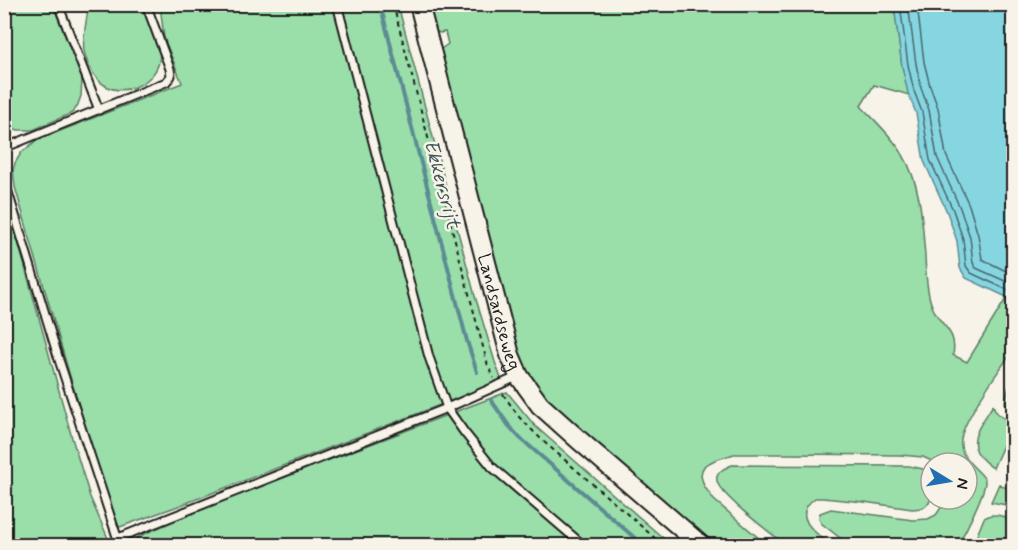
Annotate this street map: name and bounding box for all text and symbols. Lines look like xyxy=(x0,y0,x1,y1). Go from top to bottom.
water label: Ekkersrijt xyxy=(417,137,467,233)
street label: Landsardseweg xyxy=(471,251,526,374)
north arrow xyxy=(919,451,979,511)
text: N xyxy=(951,476,974,491)

